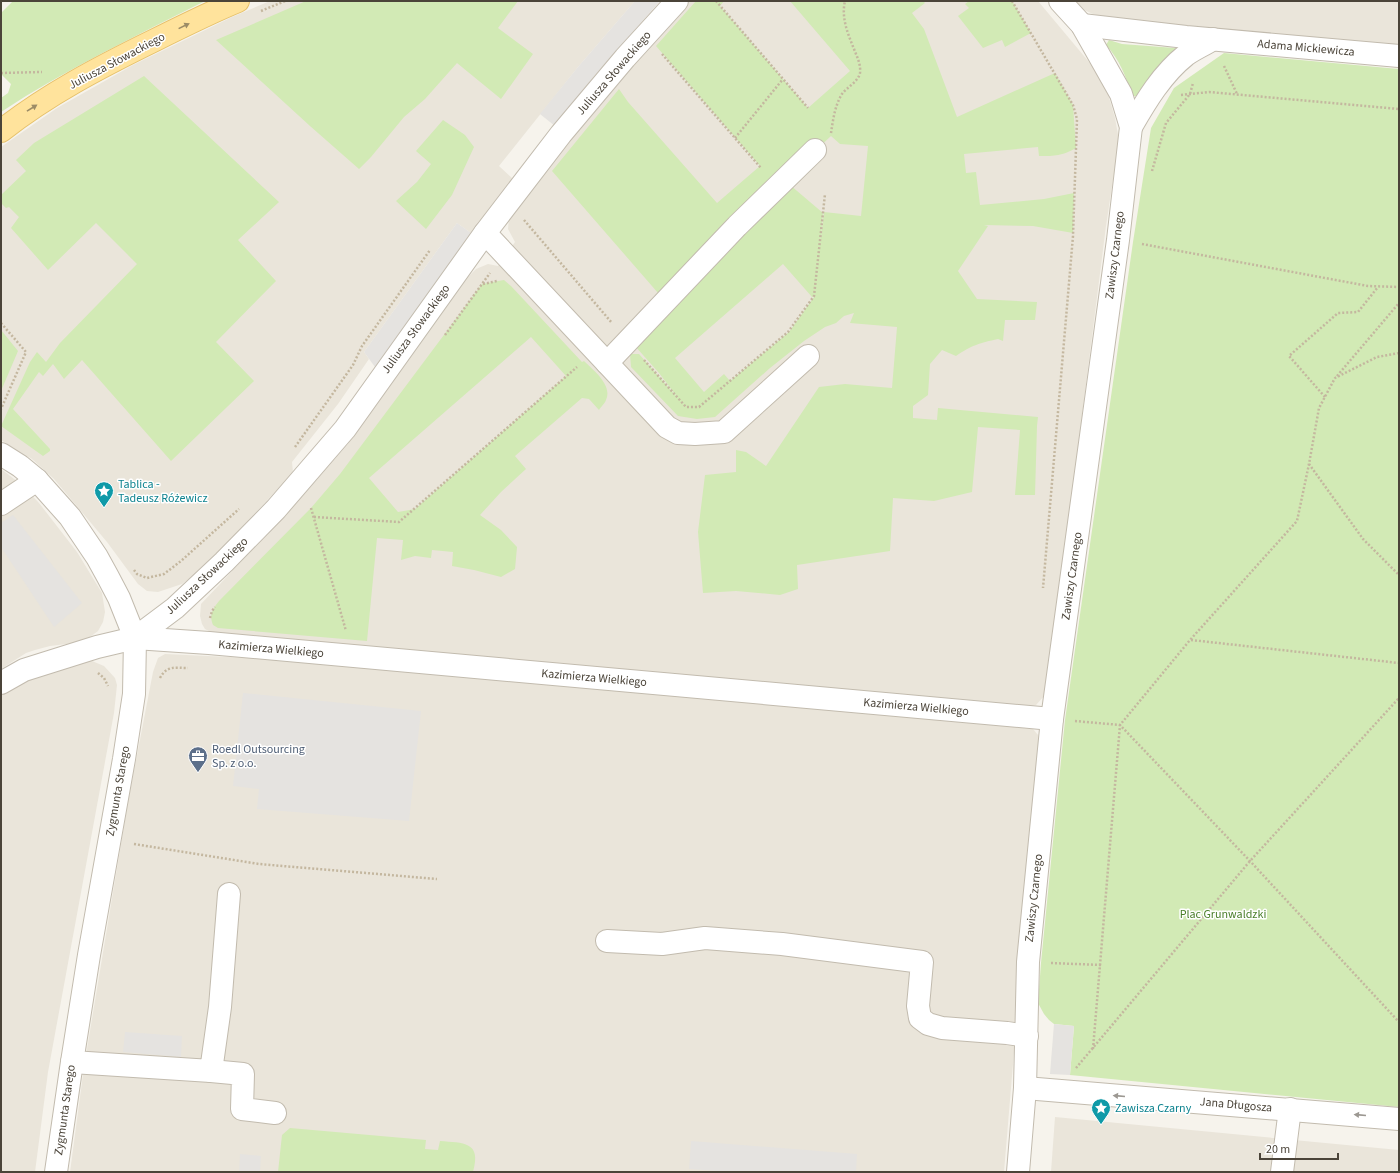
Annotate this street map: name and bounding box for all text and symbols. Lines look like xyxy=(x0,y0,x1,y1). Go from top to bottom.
one-way arrow xyxy=(178,23,189,29)
street label: Juliusza Słowackiego xyxy=(573,27,655,119)
street label: Juliusza Słowackiego xyxy=(66,28,168,94)
street label: Adama Mickiewicza xyxy=(1257,35,1355,61)
one-way arrow xyxy=(26,104,38,111)
street label: Zawiszy Czarnego xyxy=(1101,210,1129,300)
street label: Juliusza Słowackiego xyxy=(378,281,454,377)
place label: Tablica - Tadeusz Różewicz xyxy=(118,476,208,507)
place icon: Tablica - Tadeusz Różewicz xyxy=(93,480,115,508)
street label: Zawiszy Czarnego xyxy=(1057,531,1087,621)
street label: Juliusza Słowackiego xyxy=(162,533,252,619)
street label: Kazimierza Wielkiego xyxy=(218,636,324,662)
street label: Kazimierza Wielkiego xyxy=(541,665,647,691)
street label: Kazimierza Wielkiego xyxy=(863,694,969,720)
place label: Roedl Outsourcing Sp. z o.o. xyxy=(212,741,305,772)
street label: Zygmunta Starego xyxy=(102,744,134,838)
office icon: Roedl Outsourcing Sp. z o.o. xyxy=(187,745,209,773)
street label: Zawiszy Czarnego xyxy=(1021,853,1047,943)
park label: Plac Grunwaldzki xyxy=(1180,906,1266,923)
street label: Zygmunta Starego xyxy=(50,1064,80,1156)
one-way arrow xyxy=(1113,1092,1125,1099)
street label: Jana Długosza xyxy=(1199,1093,1273,1117)
place icon: Zawisza Czarny xyxy=(1090,1097,1112,1125)
place label: Zawisza Czarny xyxy=(1115,1100,1192,1117)
one-way arrow xyxy=(1354,1112,1366,1119)
scale bar xyxy=(1260,1135,1338,1161)
text: 20 m xyxy=(1266,1141,1290,1158)

